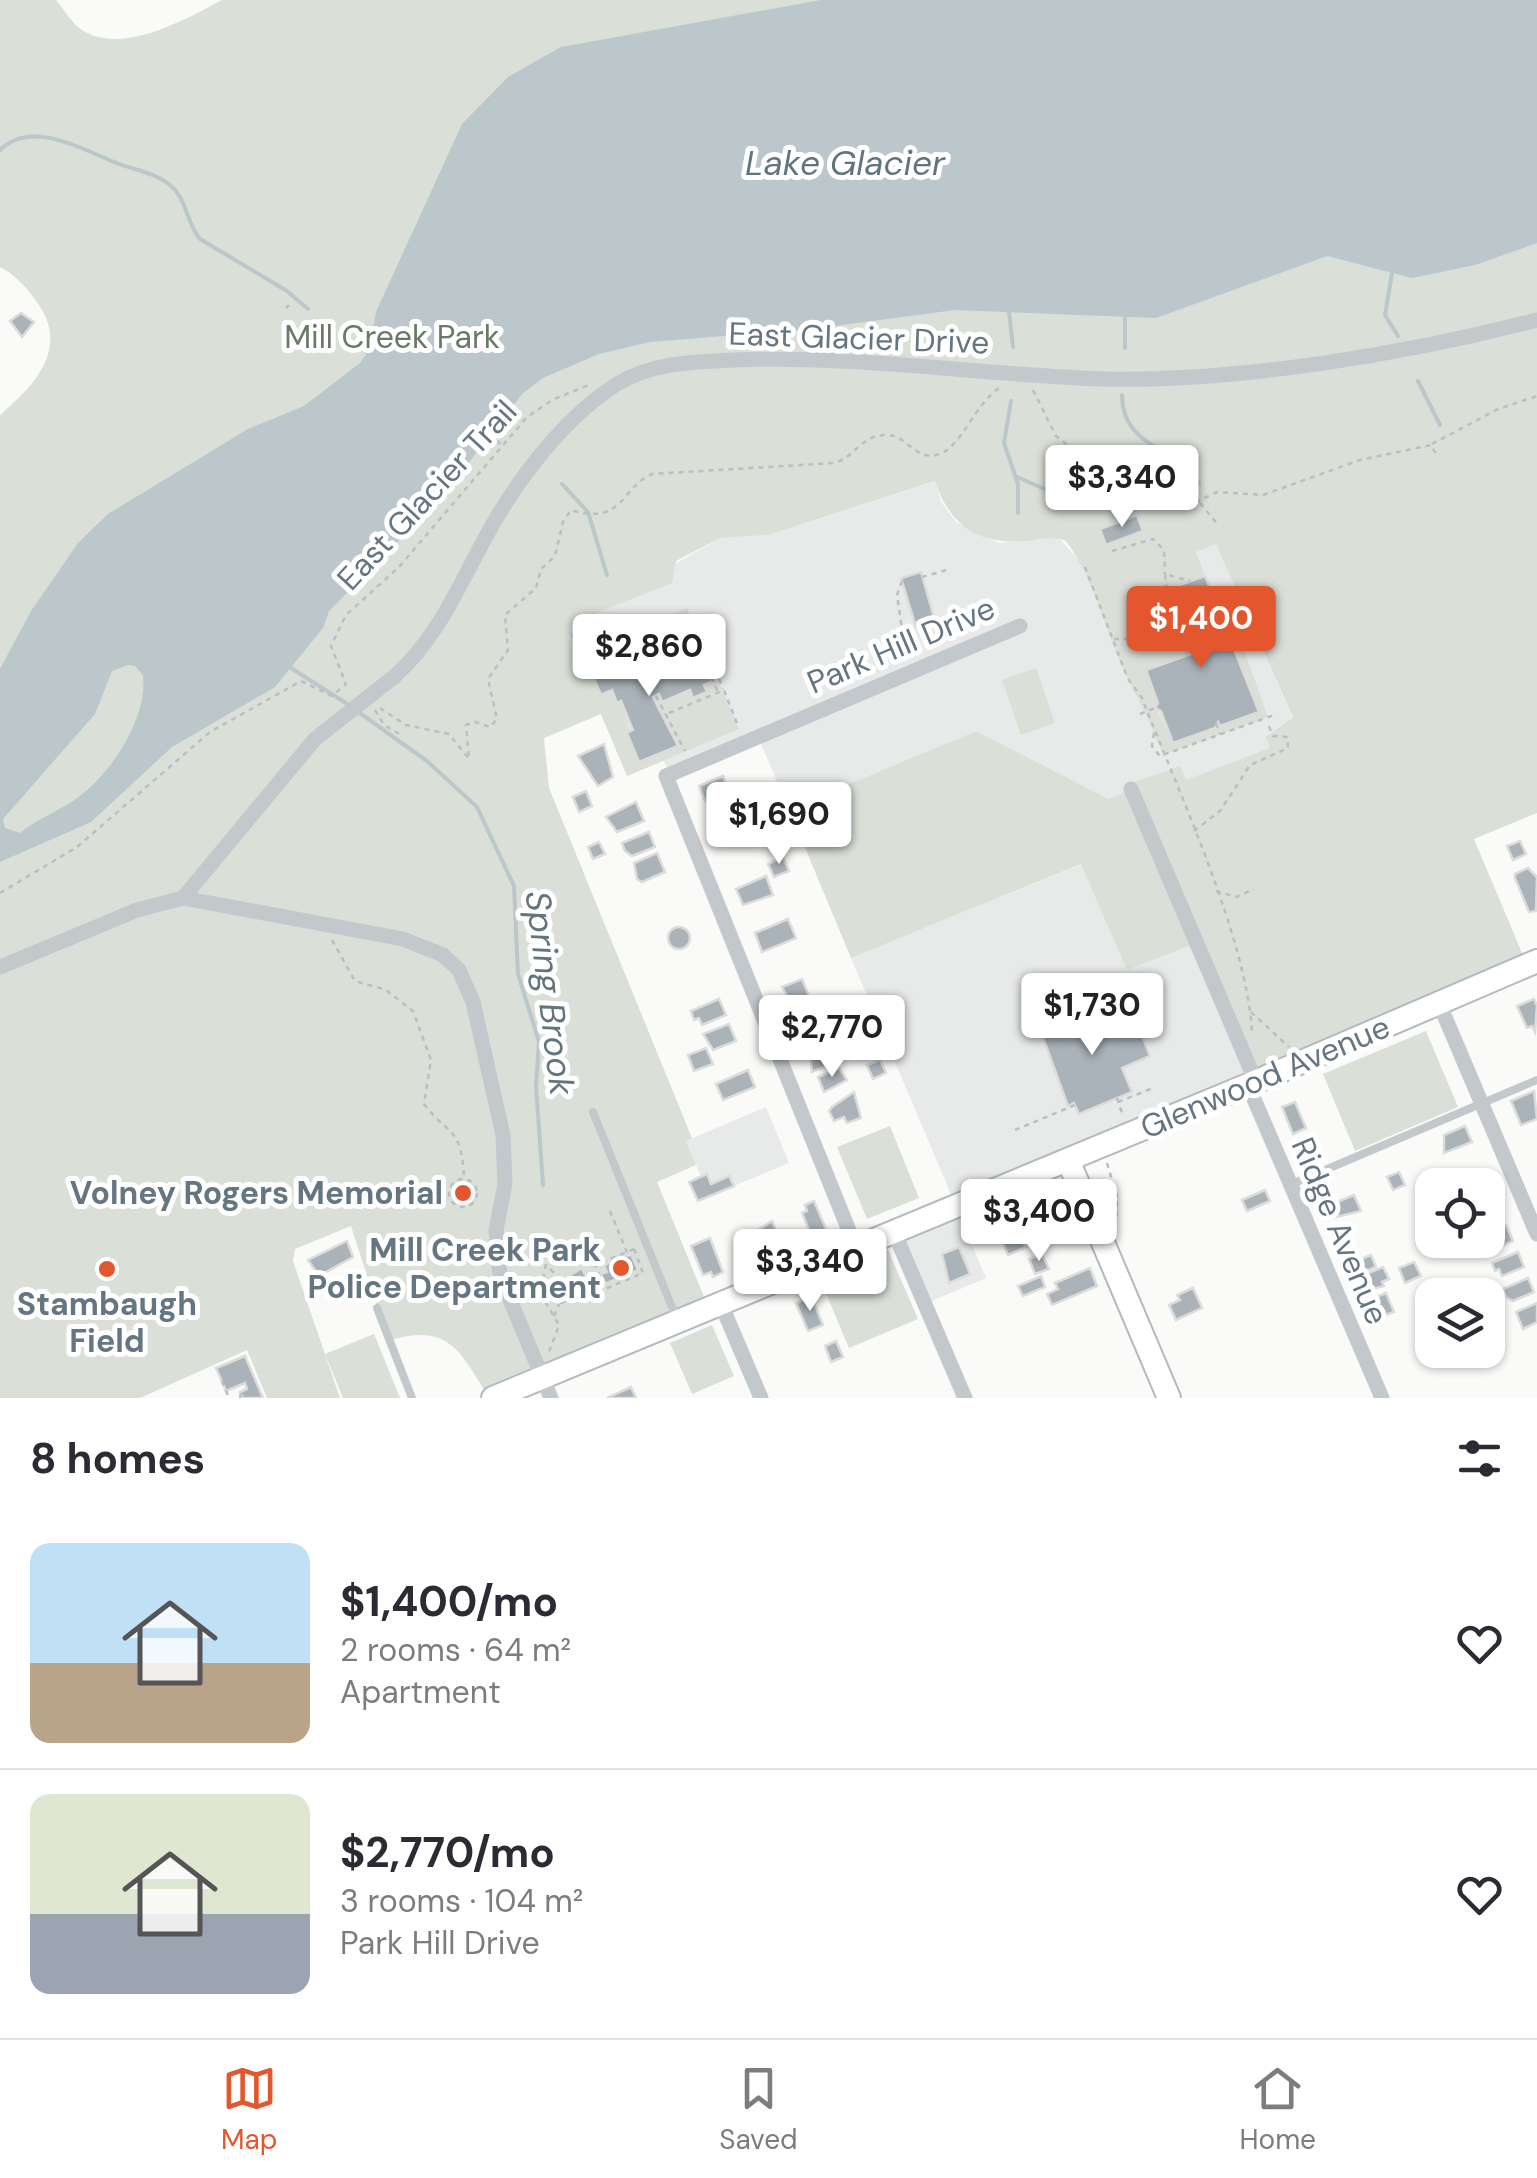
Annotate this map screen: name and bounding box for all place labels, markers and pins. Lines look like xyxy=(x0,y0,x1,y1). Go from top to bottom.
pin: $3,340 xyxy=(1041,445,1203,530)
pin: $1,400 xyxy=(1120,586,1282,671)
pin: $2,860 xyxy=(568,614,730,699)
pin: $1,690 xyxy=(698,782,860,867)
pin: $1,730 xyxy=(1011,973,1173,1058)
pin: $2,770 xyxy=(751,995,913,1080)
place label: Volney Rogers Memorial xyxy=(70,1172,443,1214)
pin: $3,400 xyxy=(958,1179,1120,1264)
marker: Volney Rogers Memorial xyxy=(452,1182,474,1204)
place label: Mill Creek Park Police Department xyxy=(308,1229,602,1308)
pin: $3,340 xyxy=(729,1229,891,1314)
marker: Mill Creek Park Police Department xyxy=(610,1257,632,1279)
marker: Stambaugh Field xyxy=(96,1258,118,1280)
place label: Stambaugh Field xyxy=(17,1283,197,1362)

